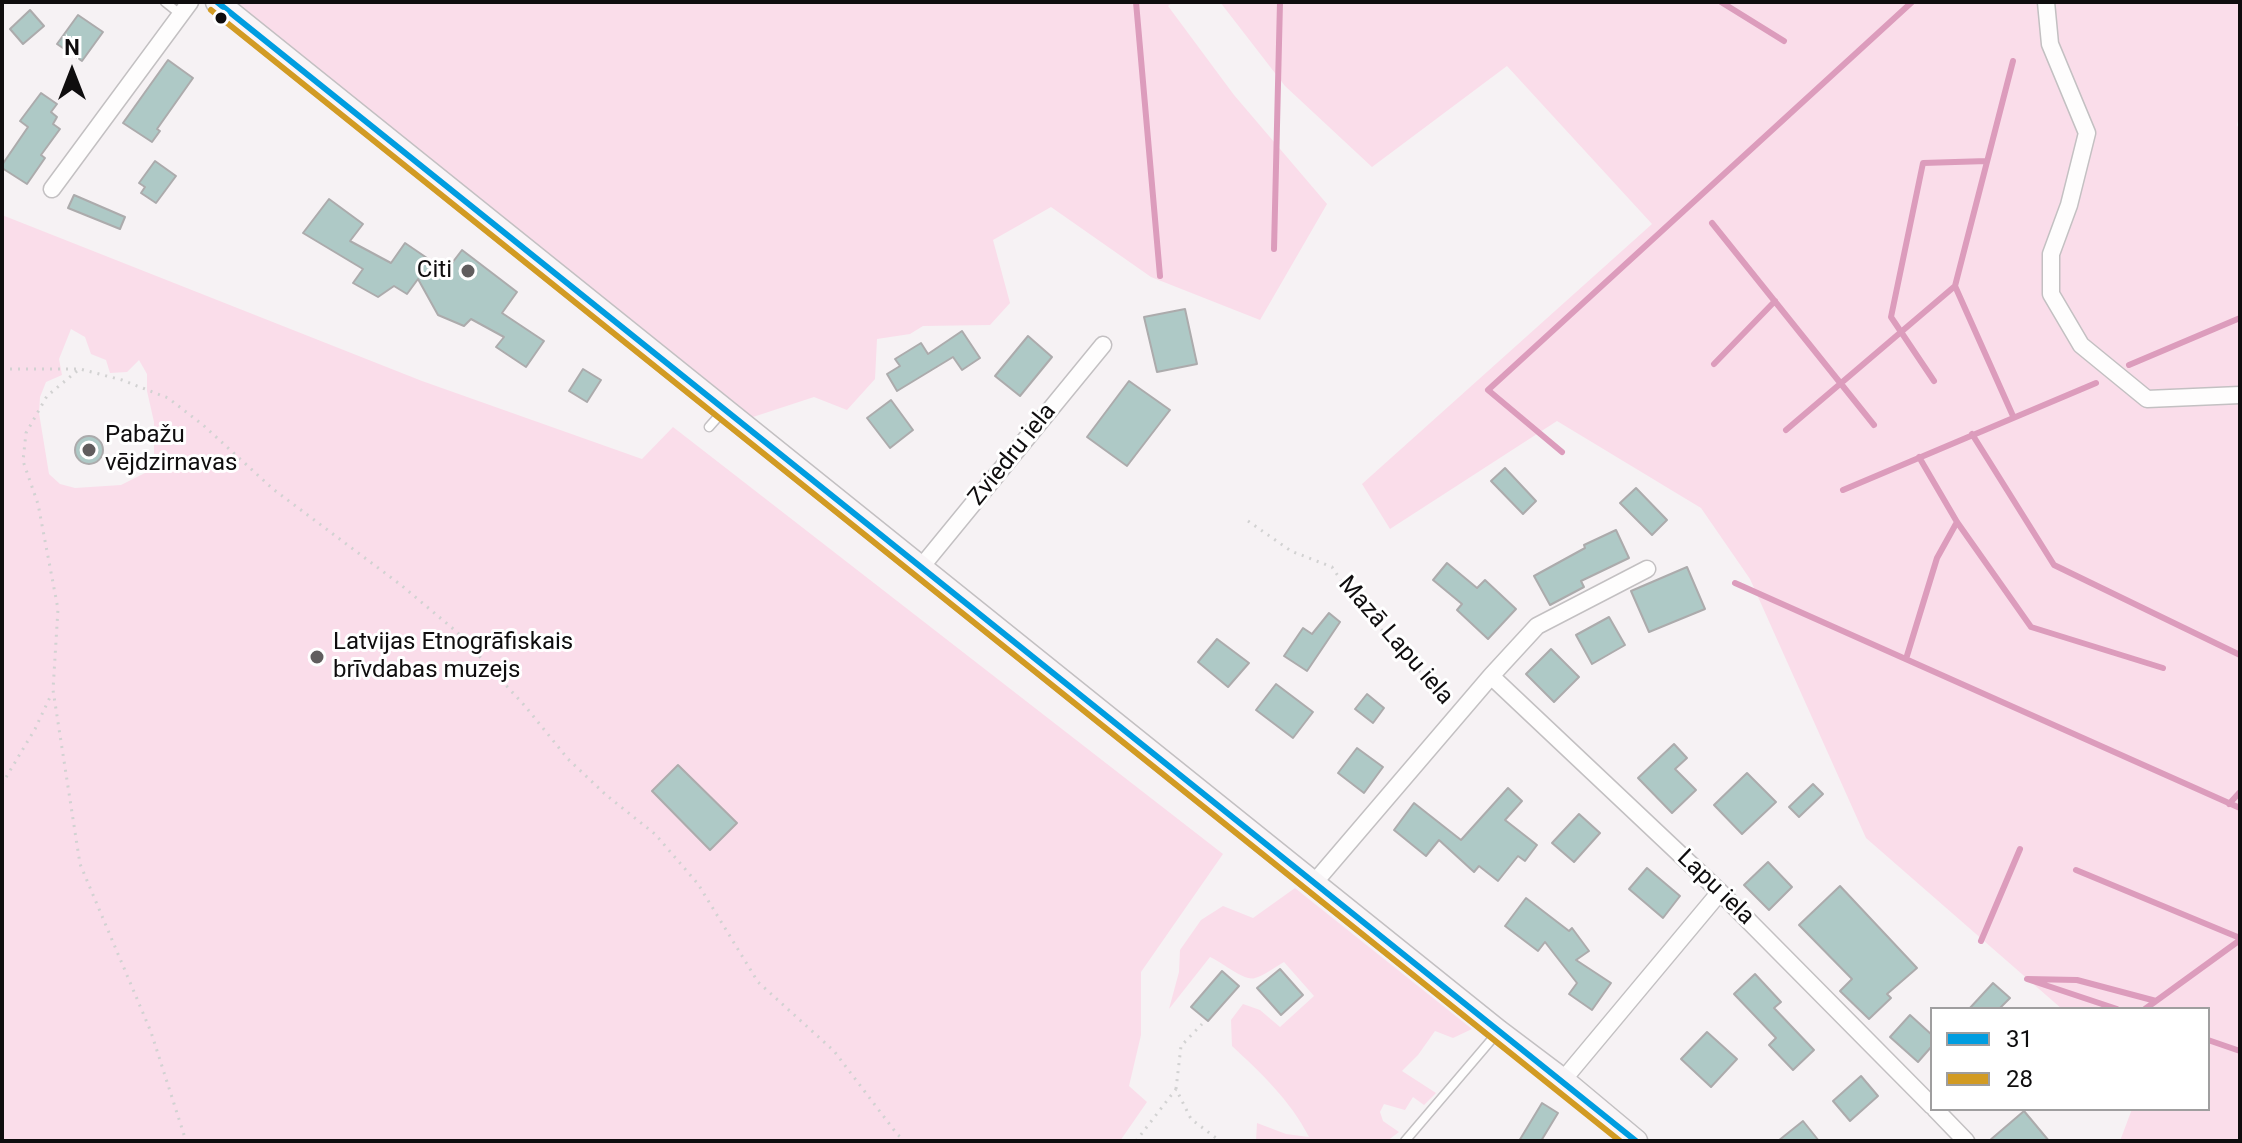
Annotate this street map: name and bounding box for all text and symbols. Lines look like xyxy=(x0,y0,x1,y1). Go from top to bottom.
unlabelled marker xyxy=(213,10,229,26)
north arrow xyxy=(32,32,112,112)
text: N xyxy=(64,35,80,60)
place label: Citi xyxy=(417,257,452,285)
marker: Citi xyxy=(459,262,477,280)
street label: Zviedru iela xyxy=(963,398,1063,512)
place label: Pabažu vējdzirnavas xyxy=(105,422,237,478)
marker: Pabažu vējdzirnavas xyxy=(80,441,98,459)
street label: Mazā Lapu iela xyxy=(1331,571,1459,711)
place label: Latvijas Etnogrāfiskais brīvdabas muzejs xyxy=(333,629,573,685)
marker: Latvijas Etnogrāfiskais brīvdabas muzejs xyxy=(308,648,326,666)
street label: Lapu iela xyxy=(1670,844,1760,932)
legend xyxy=(1930,1007,2210,1111)
text: 31 xyxy=(2006,1025,2033,1053)
text: 28 xyxy=(2006,1065,2033,1093)

